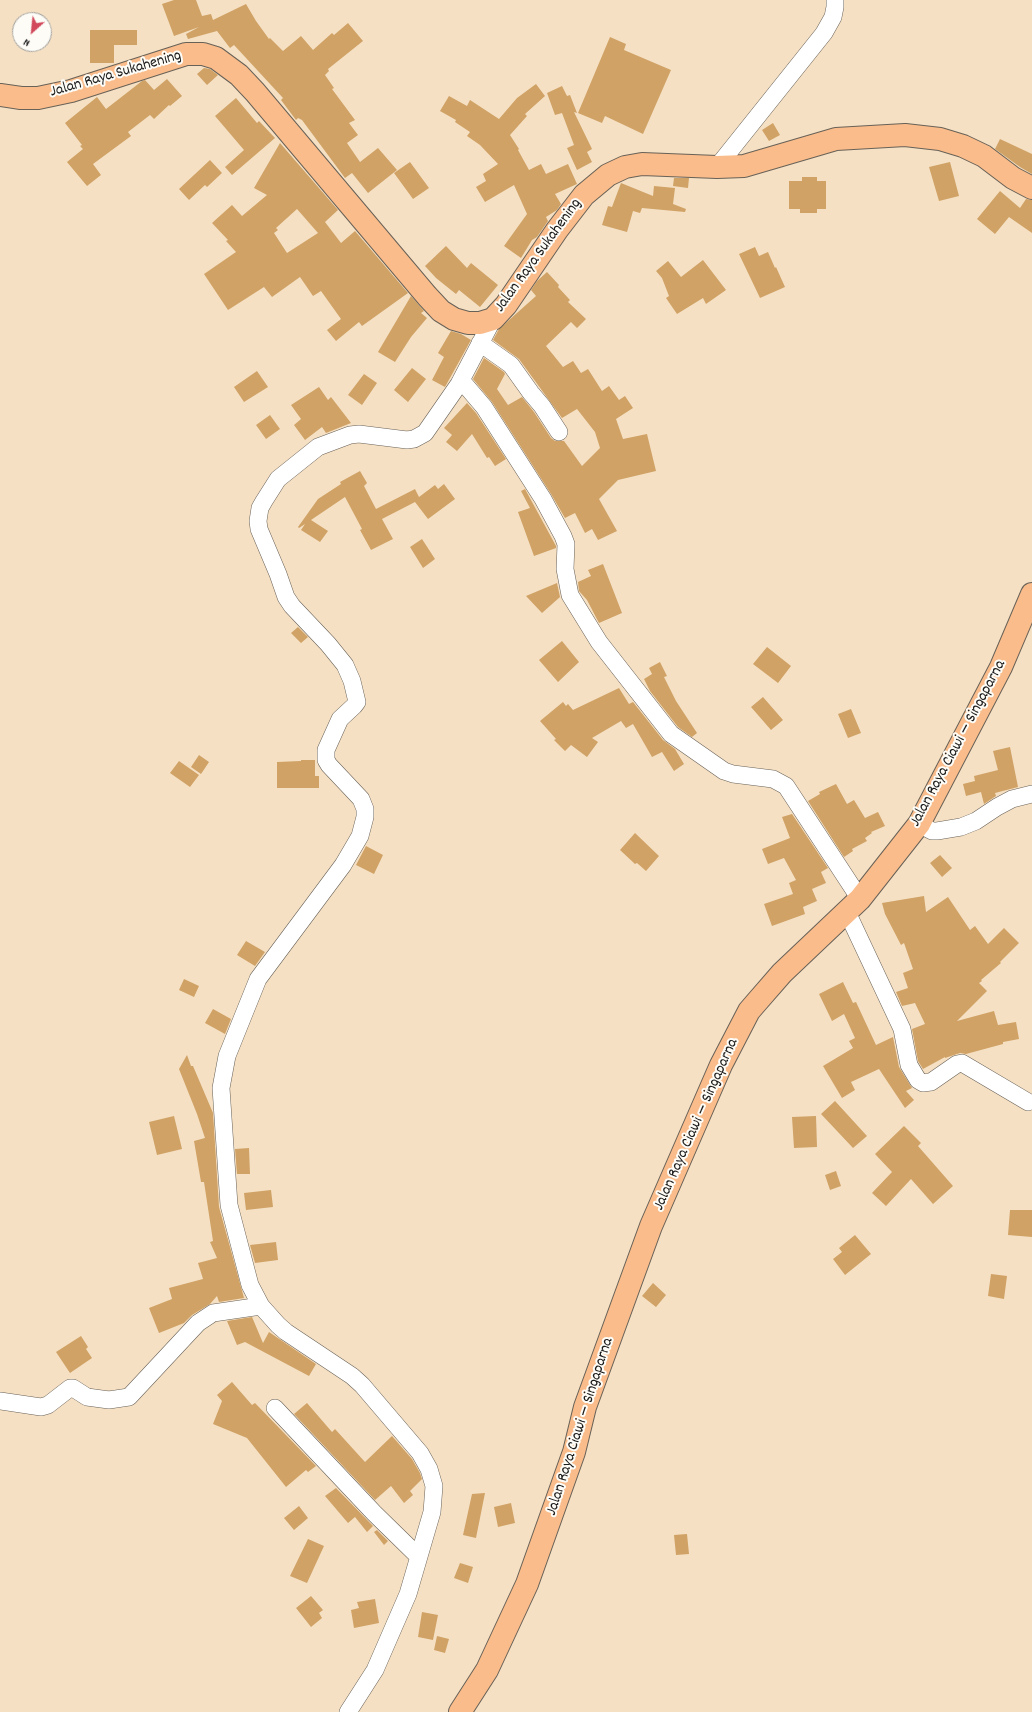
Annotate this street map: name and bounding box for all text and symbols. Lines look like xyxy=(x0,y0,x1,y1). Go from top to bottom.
north arrow xyxy=(12,12,52,52)
text: N xyxy=(21,33,33,50)
street label: Jalan Raya Sukahening xyxy=(48,47,184,103)
street label: Jalan Raya Sukahening xyxy=(491,195,587,317)
street label: Jalan Raya Ciawi — Singaparna xyxy=(907,657,1011,831)
street label: Jalan Raya Ciawi — Singaparna xyxy=(650,1036,744,1214)
street label: Jalan Raya Ciawi — Singaparna xyxy=(543,1336,619,1518)

